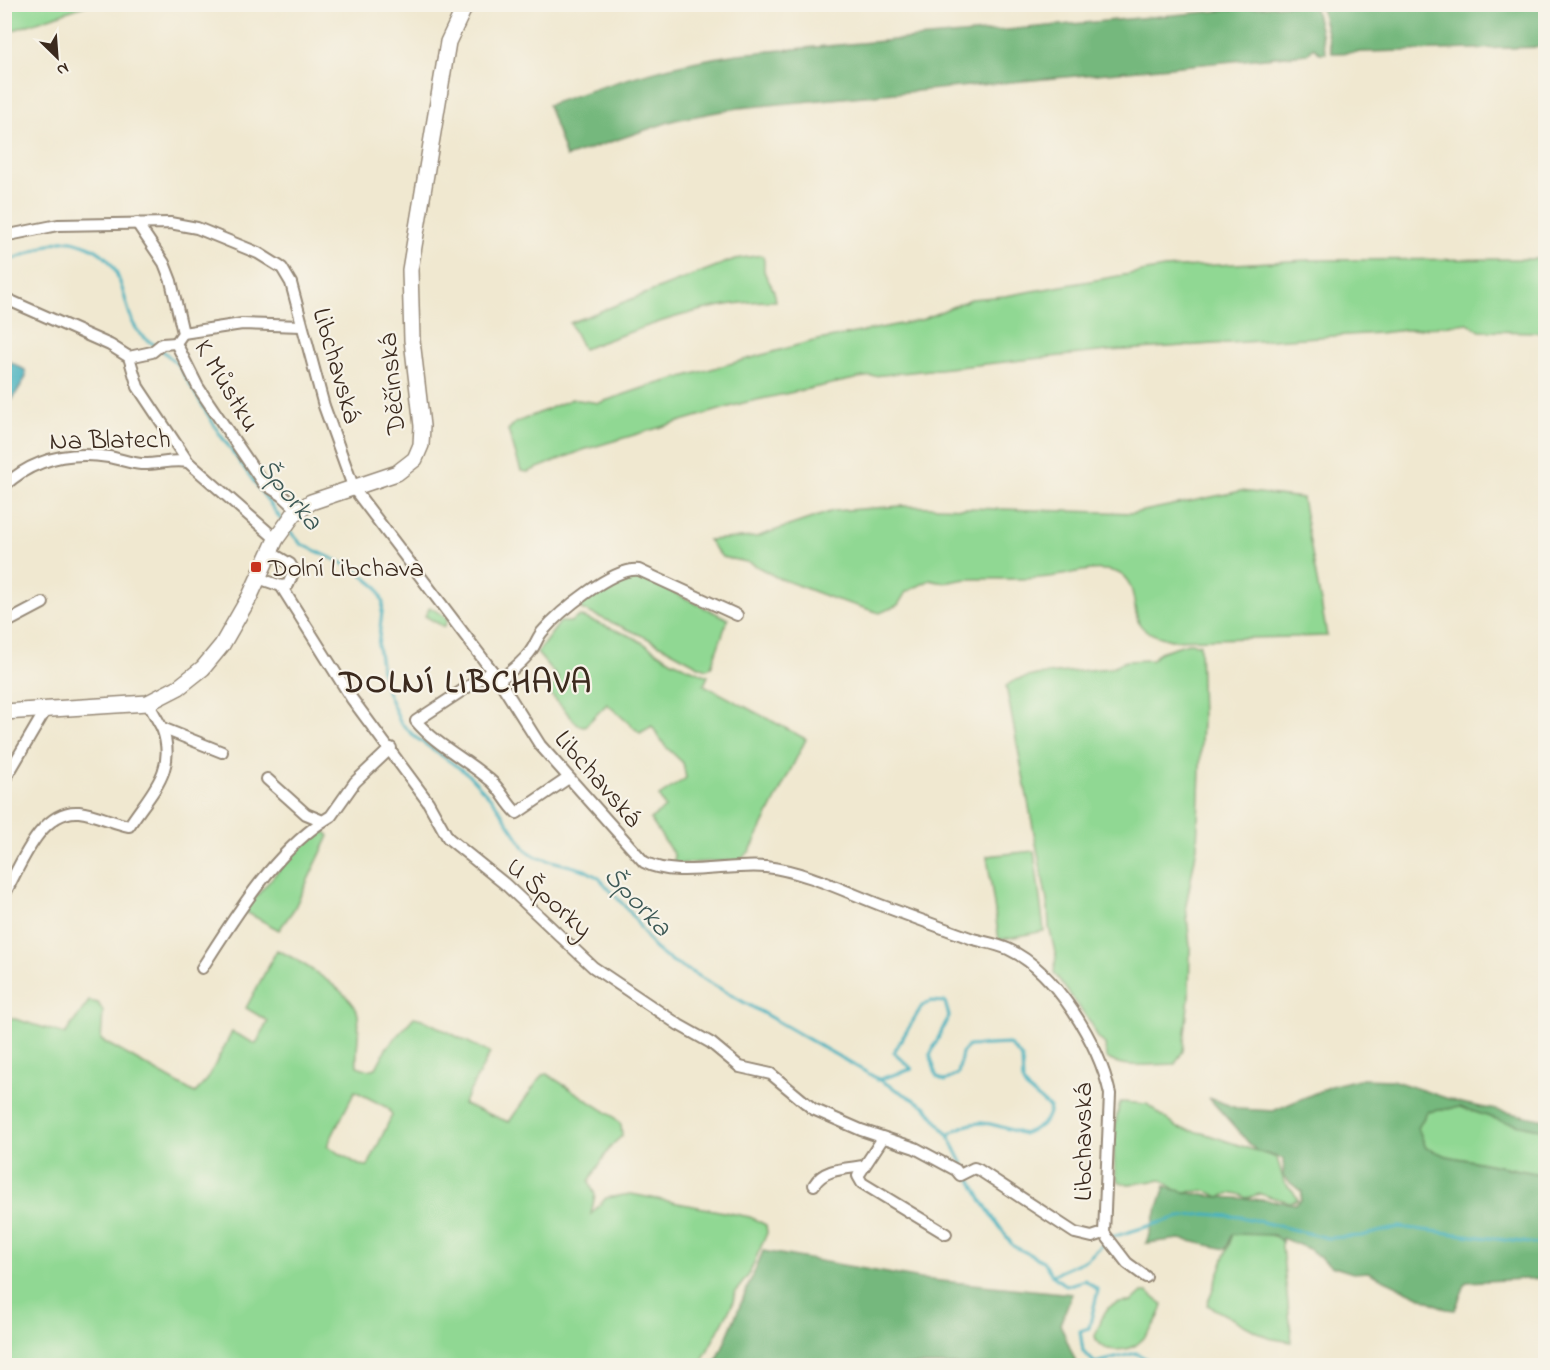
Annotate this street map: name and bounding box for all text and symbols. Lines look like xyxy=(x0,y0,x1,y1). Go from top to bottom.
north arrow xyxy=(27,27,87,87)
text: N xyxy=(52,56,72,82)
street label: Libchavská xyxy=(301,304,371,428)
street label: Děčínská xyxy=(370,331,417,437)
street label: K Můstku xyxy=(183,333,269,440)
street label: Na Blatech xyxy=(49,421,171,462)
water label: Šporka xyxy=(246,450,332,541)
place label: Dolní Libchava xyxy=(267,550,424,589)
marker: Dolní Libchava xyxy=(249,560,263,574)
district label: DOLNÍ LIBCHAVA xyxy=(337,660,593,708)
street label: Libchavská xyxy=(544,722,651,837)
street label: U Šporky xyxy=(496,849,600,949)
water label: Šporka xyxy=(593,858,681,948)
street label: Libchavská xyxy=(1065,1083,1104,1201)

